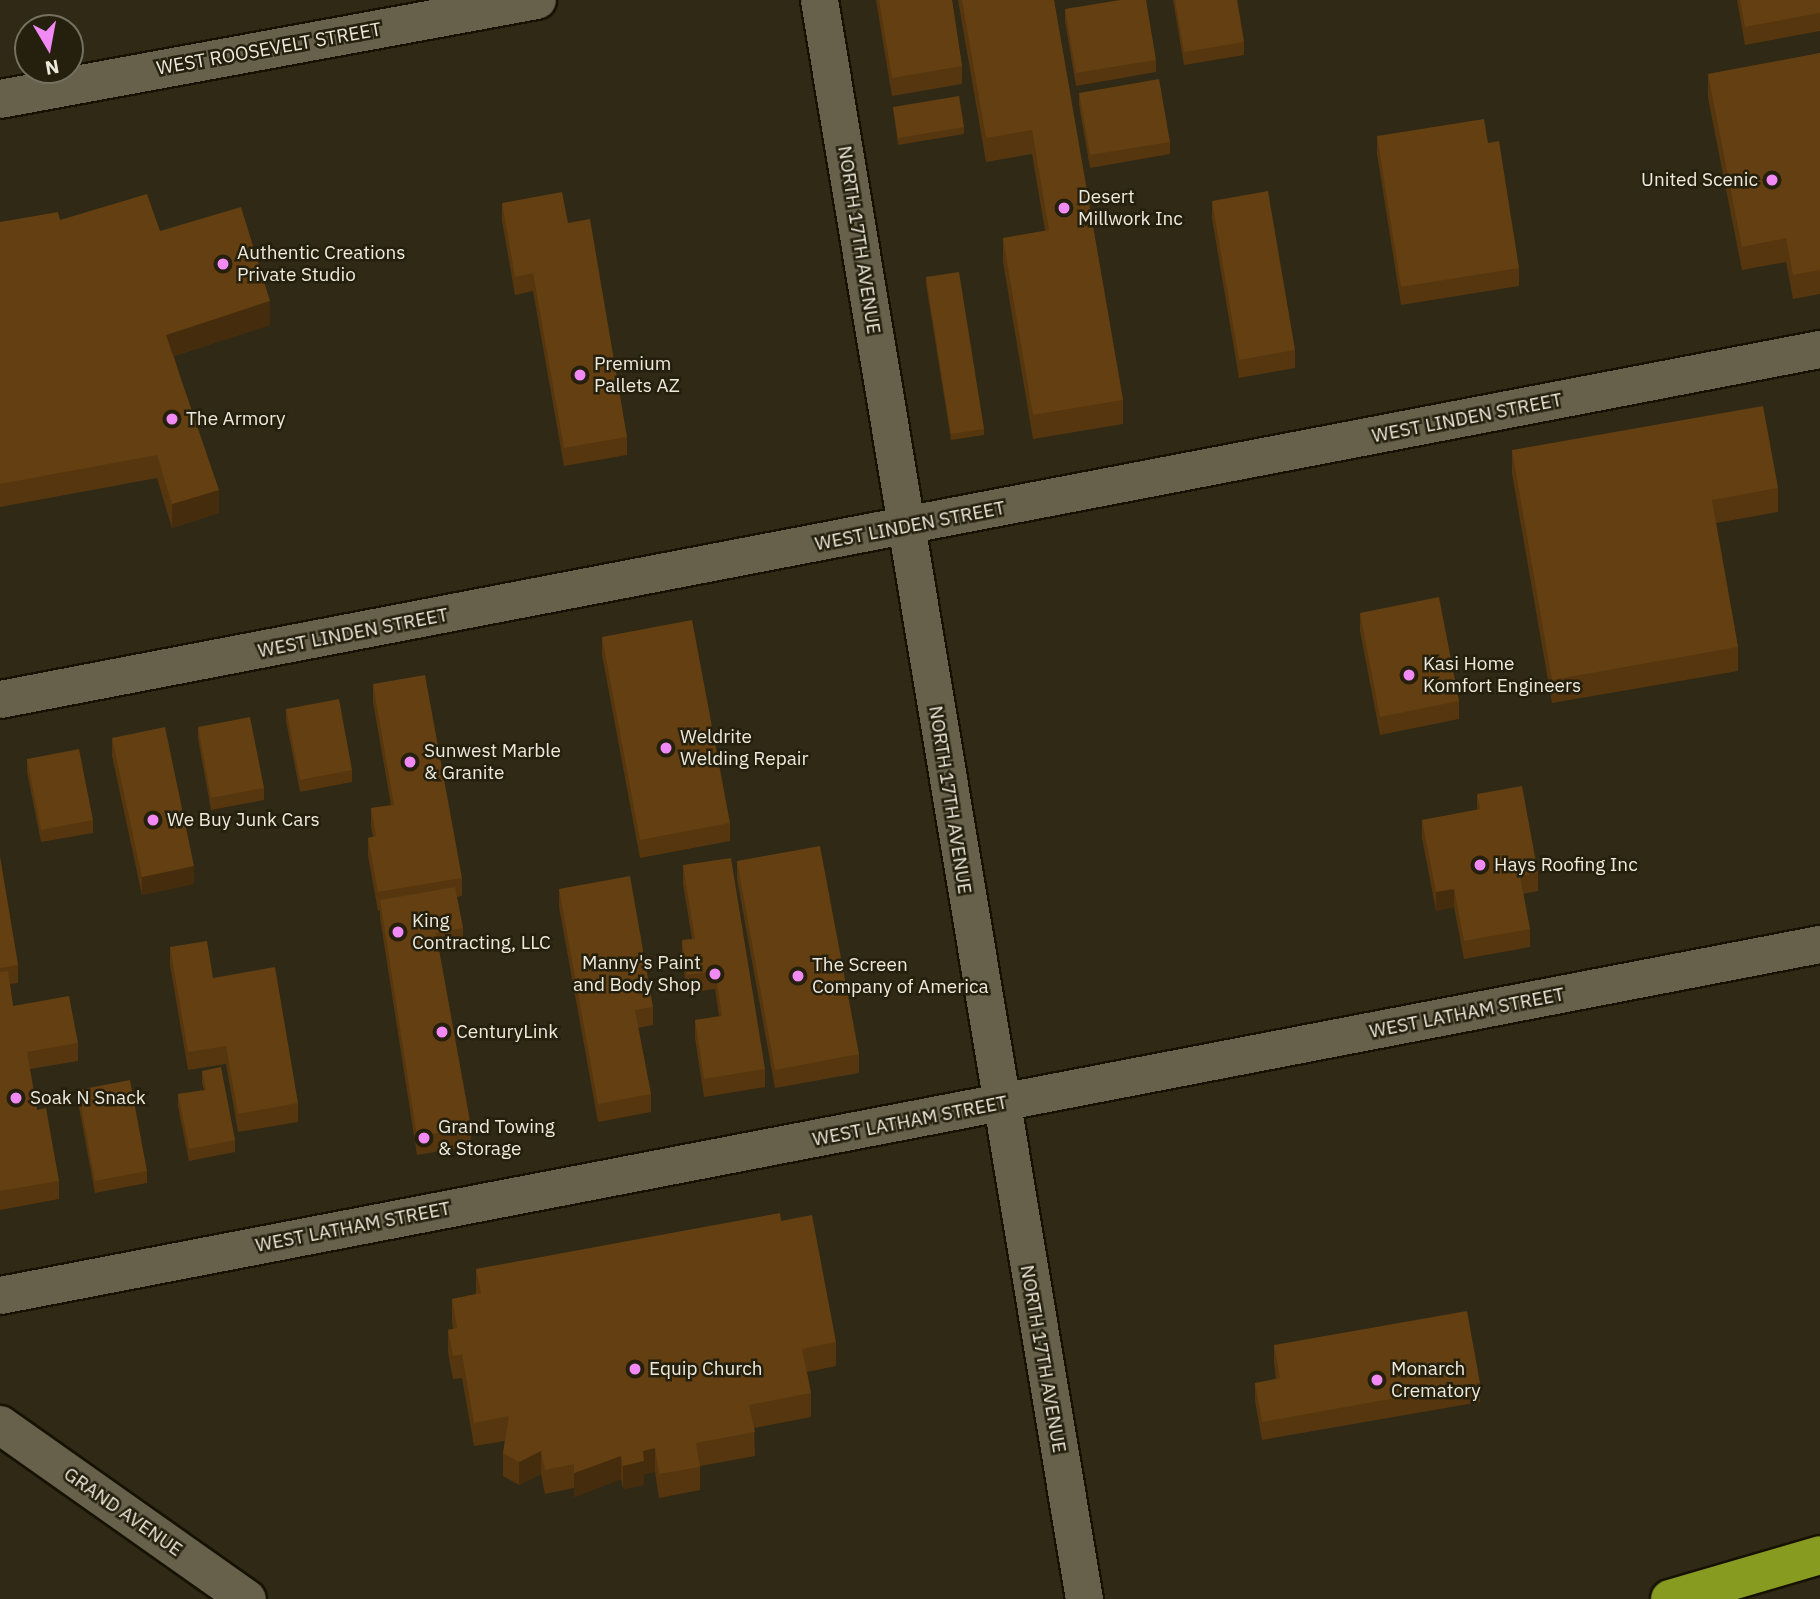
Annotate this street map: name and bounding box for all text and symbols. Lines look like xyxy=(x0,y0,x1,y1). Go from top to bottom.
north arrow xyxy=(14,14,84,84)
street label: WEST ROOSEVELT STREET xyxy=(155,18,383,80)
text: N xyxy=(43,55,61,81)
street label: NORTH 17TH AVENUE xyxy=(833,144,885,336)
place label: United Scenic xyxy=(1641,169,1758,191)
marker: United Scenic xyxy=(1764,172,1780,188)
place label: Desert Millwork Inc xyxy=(1078,186,1183,230)
marker: Desert Millwork Inc xyxy=(1056,200,1072,216)
place label: Authentic Creations Private Studio xyxy=(237,242,405,286)
marker: Authentic Creations Private Studio xyxy=(215,256,231,272)
place label: Premium Pallets AZ xyxy=(594,353,680,397)
marker: Premium Pallets AZ xyxy=(572,367,588,383)
street label: WEST LINDEN STREET xyxy=(1370,388,1564,448)
place label: The Armory xyxy=(186,408,286,430)
marker: The Armory xyxy=(164,411,180,427)
street label: WEST LINDEN STREET xyxy=(813,496,1007,556)
street label: WEST LINDEN STREET xyxy=(256,603,450,663)
place label: Kasi Home Komfort Engineers xyxy=(1423,653,1581,697)
marker: Kasi Home Komfort Engineers xyxy=(1401,667,1417,683)
street label: NORTH 17TH AVENUE xyxy=(924,704,976,896)
place label: Weldrite Welding Repair xyxy=(680,726,809,770)
place label: Sunwest Marble & Granite xyxy=(424,740,561,784)
marker: Weldrite Welding Repair xyxy=(658,740,674,756)
marker: Sunwest Marble & Granite xyxy=(402,754,418,770)
place label: We Buy Junk Cars xyxy=(167,809,320,831)
marker: We Buy Junk Cars xyxy=(145,812,161,828)
place label: Hays Roofing Inc xyxy=(1494,854,1638,876)
marker: Hays Roofing Inc xyxy=(1472,857,1488,873)
place label: King Contracting, LLC xyxy=(412,910,551,954)
marker: King Contracting, LLC xyxy=(390,924,406,940)
place label: Manny's Paint and Body Shop xyxy=(573,952,701,996)
place label: The Screen Company of America xyxy=(812,954,989,998)
marker: Manny's Paint and Body Shop xyxy=(707,966,723,982)
marker: The Screen Company of America xyxy=(790,968,806,984)
street label: WEST LATHAM STREET xyxy=(1368,983,1566,1043)
place label: CenturyLink xyxy=(456,1021,558,1043)
marker: CenturyLink xyxy=(434,1024,450,1040)
place label: Soak N Snack xyxy=(30,1087,146,1109)
marker: Soak N Snack xyxy=(8,1090,24,1106)
street label: WEST LATHAM STREET xyxy=(811,1091,1009,1151)
place label: Grand Towing & Storage xyxy=(438,1116,555,1160)
marker: Grand Towing & Storage xyxy=(416,1130,432,1146)
street label: WEST LATHAM STREET xyxy=(254,1197,452,1257)
street label: NORTH 17TH AVENUE xyxy=(1015,1263,1071,1455)
place label: Equip Church xyxy=(649,1358,763,1380)
place label: Monarch Crematory xyxy=(1391,1358,1481,1402)
marker: Equip Church xyxy=(627,1361,643,1377)
marker: Monarch Crematory xyxy=(1369,1372,1385,1388)
street label: GRAND AVENUE xyxy=(59,1463,187,1561)

